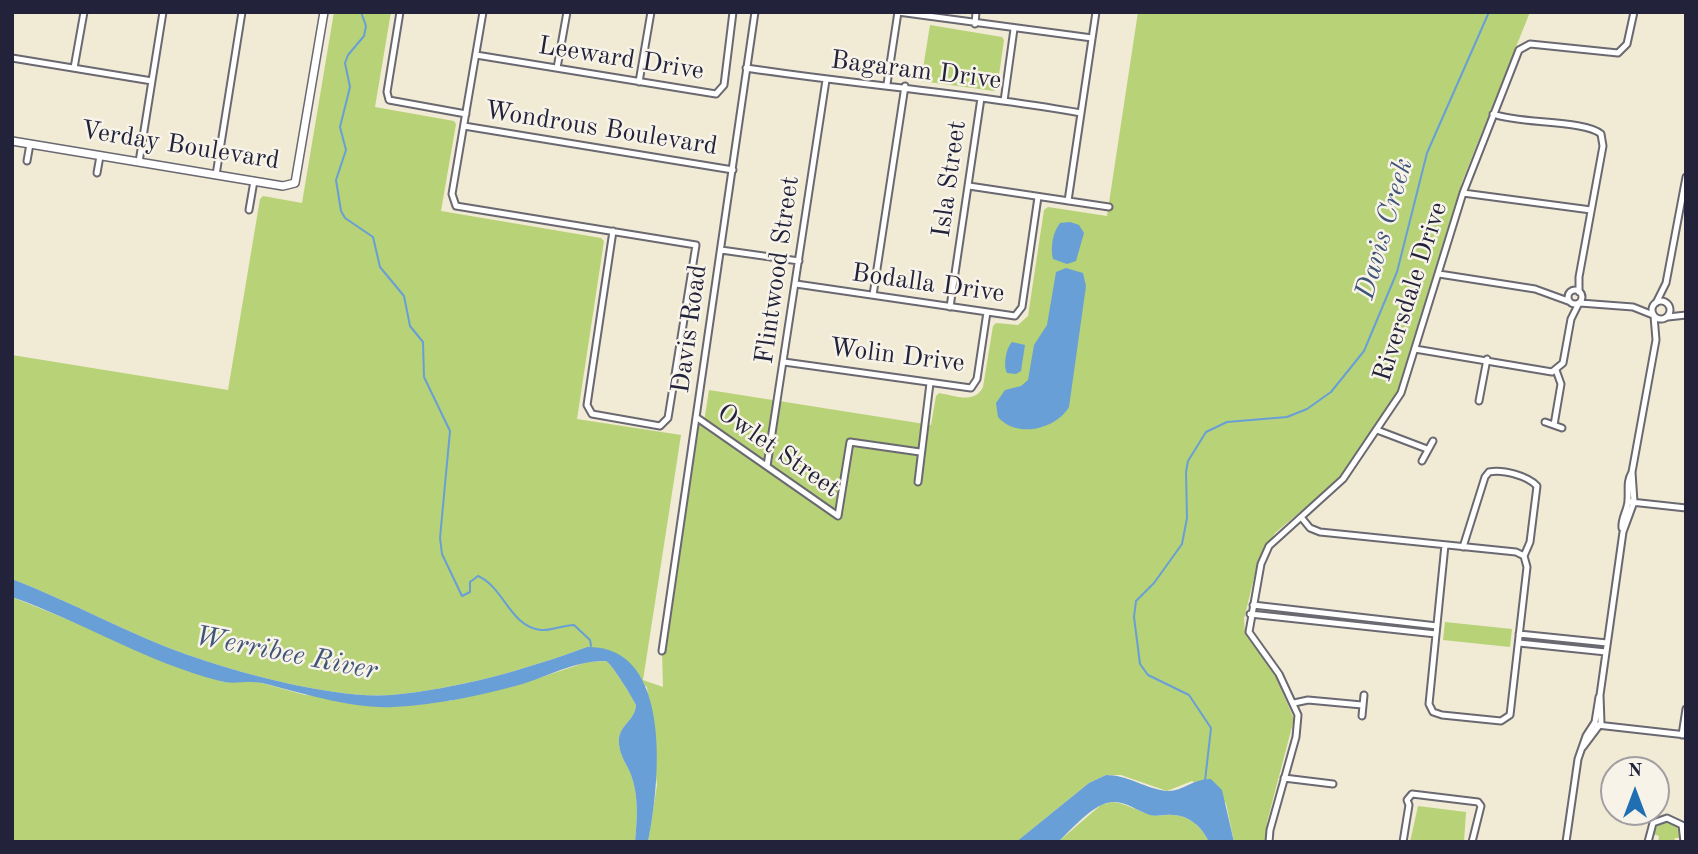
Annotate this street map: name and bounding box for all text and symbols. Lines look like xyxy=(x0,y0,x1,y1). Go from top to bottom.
street label: Leeward Drive xyxy=(536,30,706,88)
street label: Bagaram Drive xyxy=(829,45,1003,97)
street label: Wondrous Boulevard xyxy=(482,95,720,163)
street label: Verday Boulevard xyxy=(78,115,282,177)
street label: Isla Street xyxy=(926,119,974,239)
water label: Davis Creek xyxy=(1349,155,1421,303)
street label: Flintwood Street xyxy=(749,174,807,366)
street label: Riversdale Drive xyxy=(1367,198,1455,386)
street label: Bodalla Drive xyxy=(850,258,1006,310)
street label: Davis Road xyxy=(666,263,714,395)
street label: Wolin Drive xyxy=(828,332,966,380)
street label: Owlet Street xyxy=(711,397,845,505)
water label: Werribee River xyxy=(192,620,380,688)
north arrow xyxy=(1600,756,1670,826)
text: N xyxy=(1628,762,1642,781)

